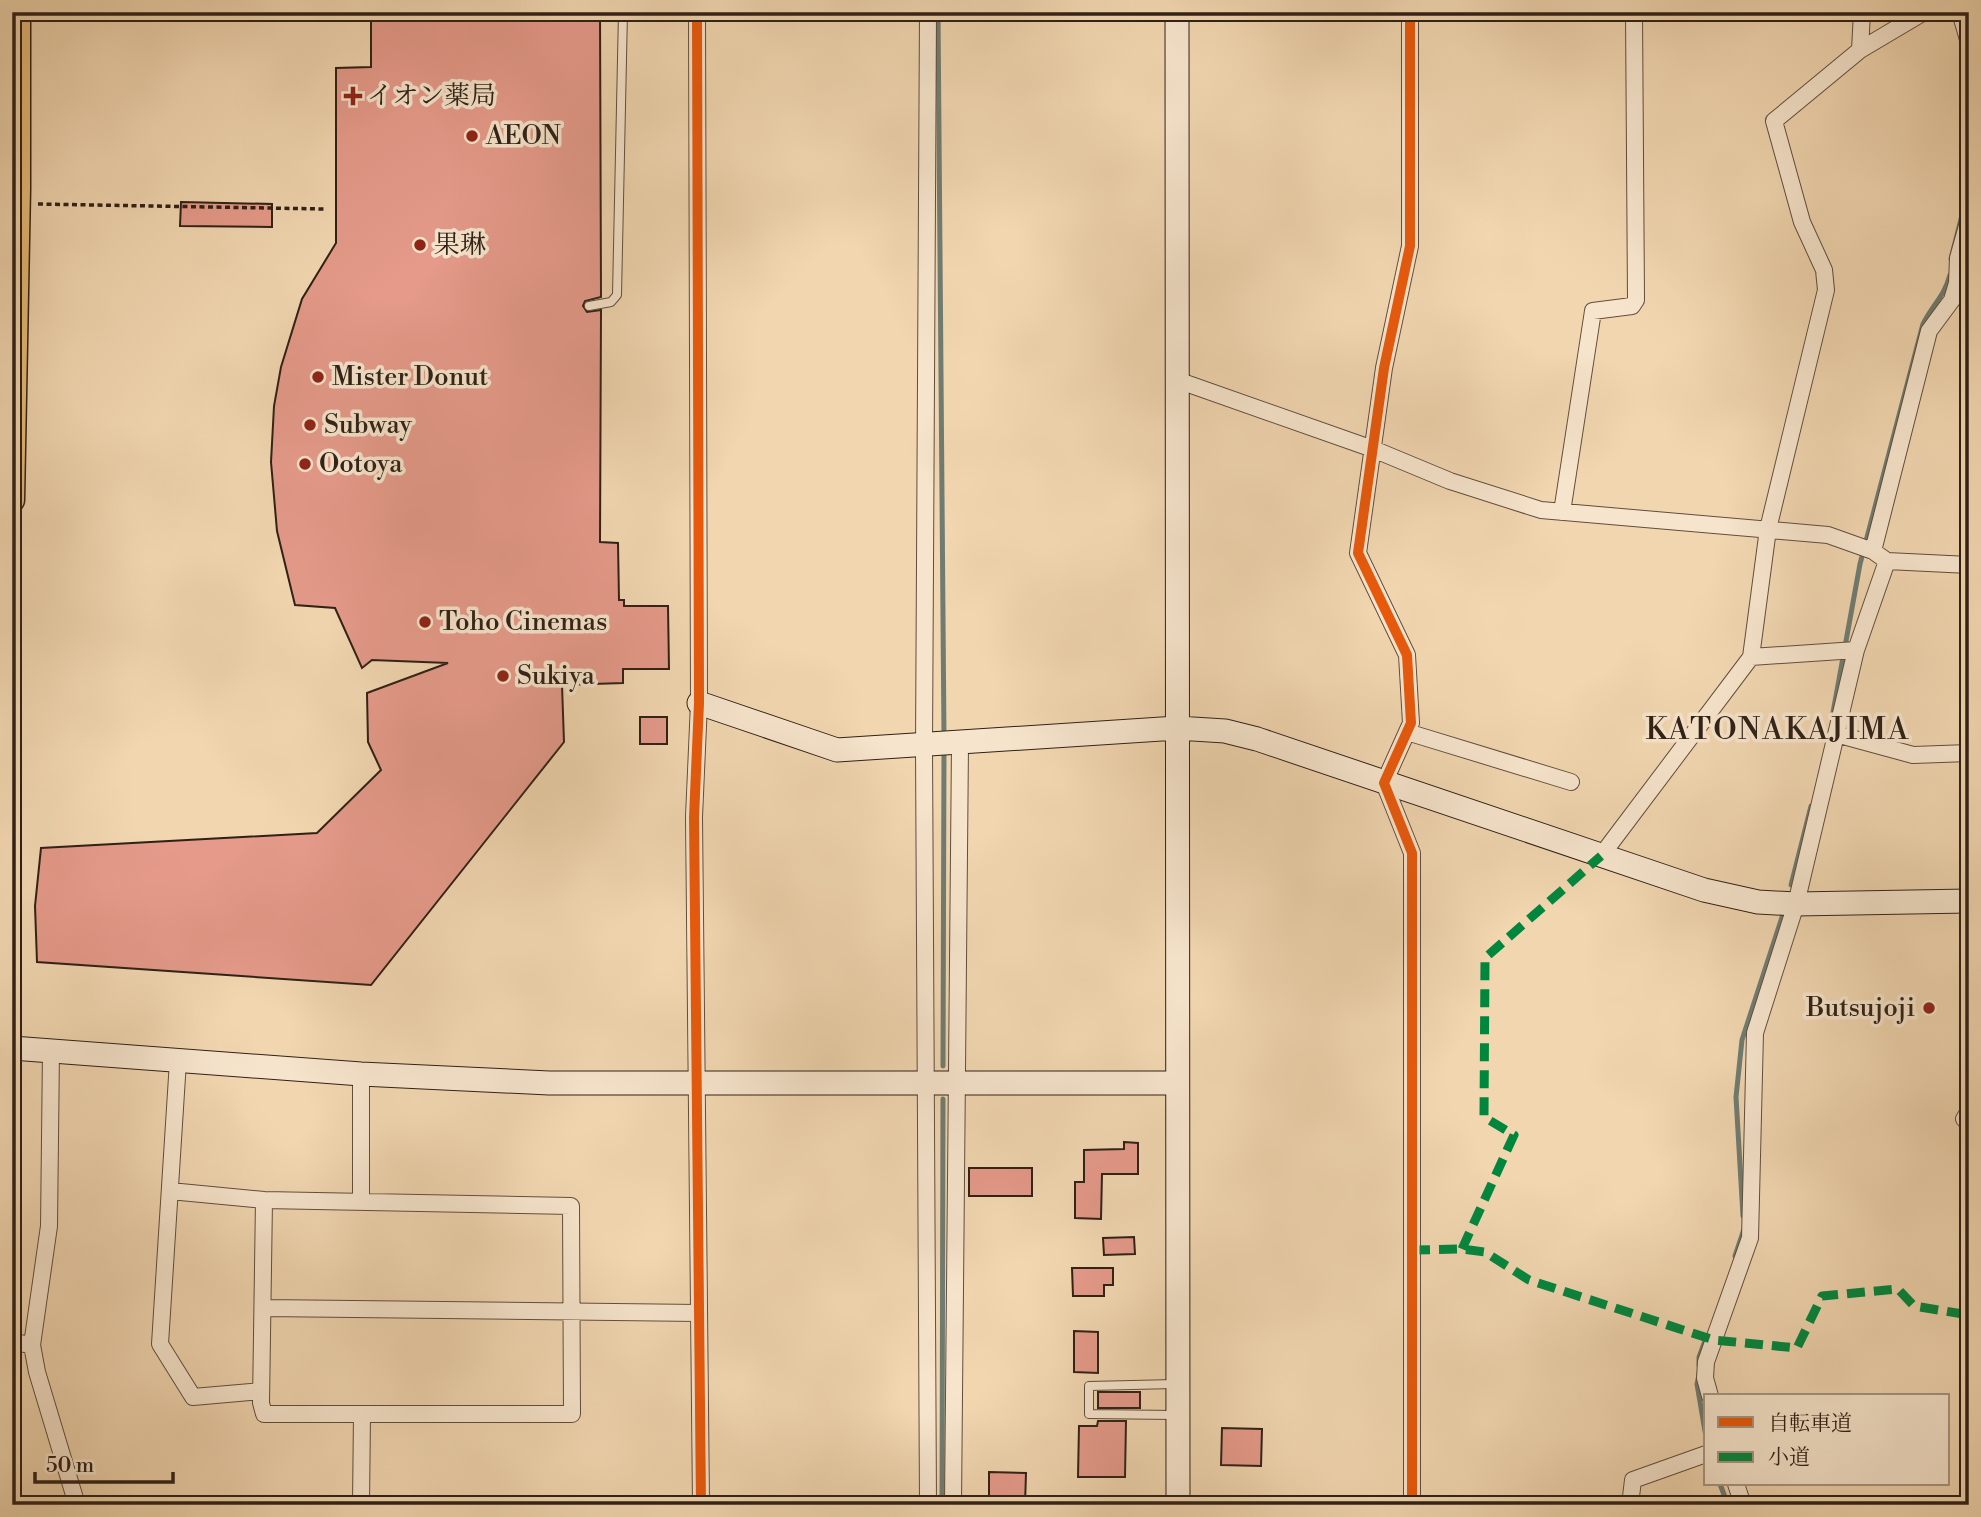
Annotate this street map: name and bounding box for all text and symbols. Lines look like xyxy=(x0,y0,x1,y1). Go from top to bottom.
place label: イオン薬局 xyxy=(367,80,496,112)
marker: イオン薬局 xyxy=(345,88,361,104)
place label: AEON xyxy=(485,120,562,152)
marker: AEON xyxy=(464,128,480,144)
place label: 果琳 xyxy=(434,229,486,261)
marker: 果琳 xyxy=(412,237,428,253)
place label: Mister Donut xyxy=(332,361,488,393)
marker: Mister Donut xyxy=(310,369,326,385)
place label: Subway xyxy=(324,409,412,441)
marker: Subway xyxy=(302,417,318,433)
place label: Ootoya xyxy=(319,448,403,480)
marker: Ootoya xyxy=(297,456,313,472)
place label: Toho Cinemas xyxy=(439,606,607,638)
marker: Toho Cinemas xyxy=(417,614,433,630)
place label: Sukiya xyxy=(517,660,595,692)
marker: Sukiya xyxy=(495,668,511,684)
district label: KATONAKAJIMA xyxy=(1646,711,1910,749)
place label: Butsujoji xyxy=(1805,992,1915,1024)
marker: Butsujoji xyxy=(1921,1000,1937,1016)
legend xyxy=(1704,1394,1950,1486)
text: 自転車道 xyxy=(1768,1411,1852,1437)
scale bar xyxy=(35,1440,173,1484)
text: 小道 xyxy=(1768,1445,1810,1471)
text: 50 m xyxy=(46,1453,94,1479)

